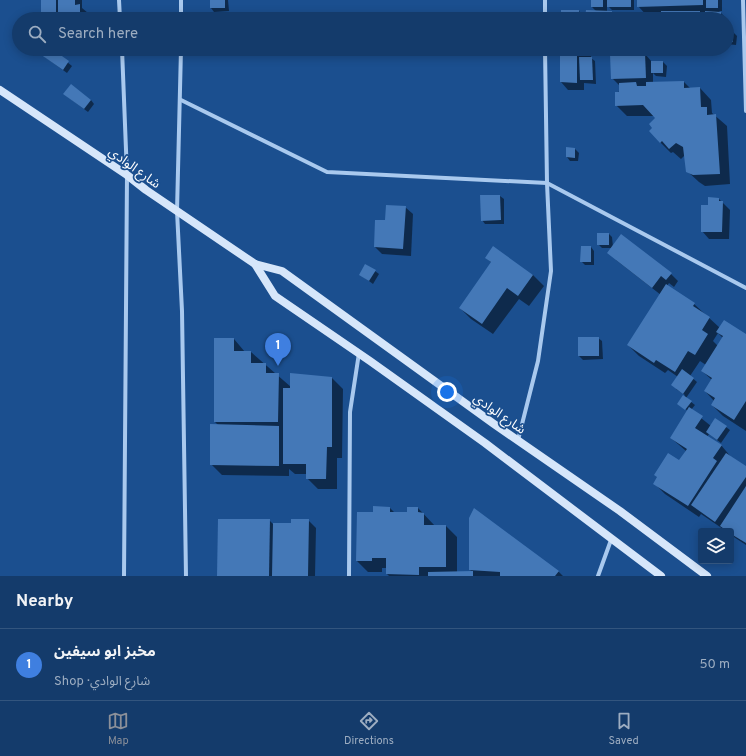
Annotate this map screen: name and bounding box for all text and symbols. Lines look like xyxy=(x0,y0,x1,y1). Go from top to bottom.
search box xyxy=(12,12,734,56)
icon: search xyxy=(26,23,48,45)
text: Search here xyxy=(58,25,138,44)
street label: شارع الوادي xyxy=(104,144,163,194)
pin: 1 xyxy=(265,333,291,366)
your location xyxy=(437,382,457,402)
street label: شارع الوادي xyxy=(469,391,528,439)
map controls xyxy=(698,528,734,564)
button: layers xyxy=(698,528,734,564)
text: Nearby xyxy=(16,591,73,613)
text: مخبز ابو سيفين xyxy=(54,643,156,662)
text: 1 xyxy=(26,657,32,673)
text: 50 m xyxy=(700,657,730,673)
text: Shop · شارع الوادي xyxy=(54,674,150,690)
tab: Map xyxy=(107,710,129,748)
tab: Directions xyxy=(344,710,394,748)
tab: Saved xyxy=(608,710,639,748)

